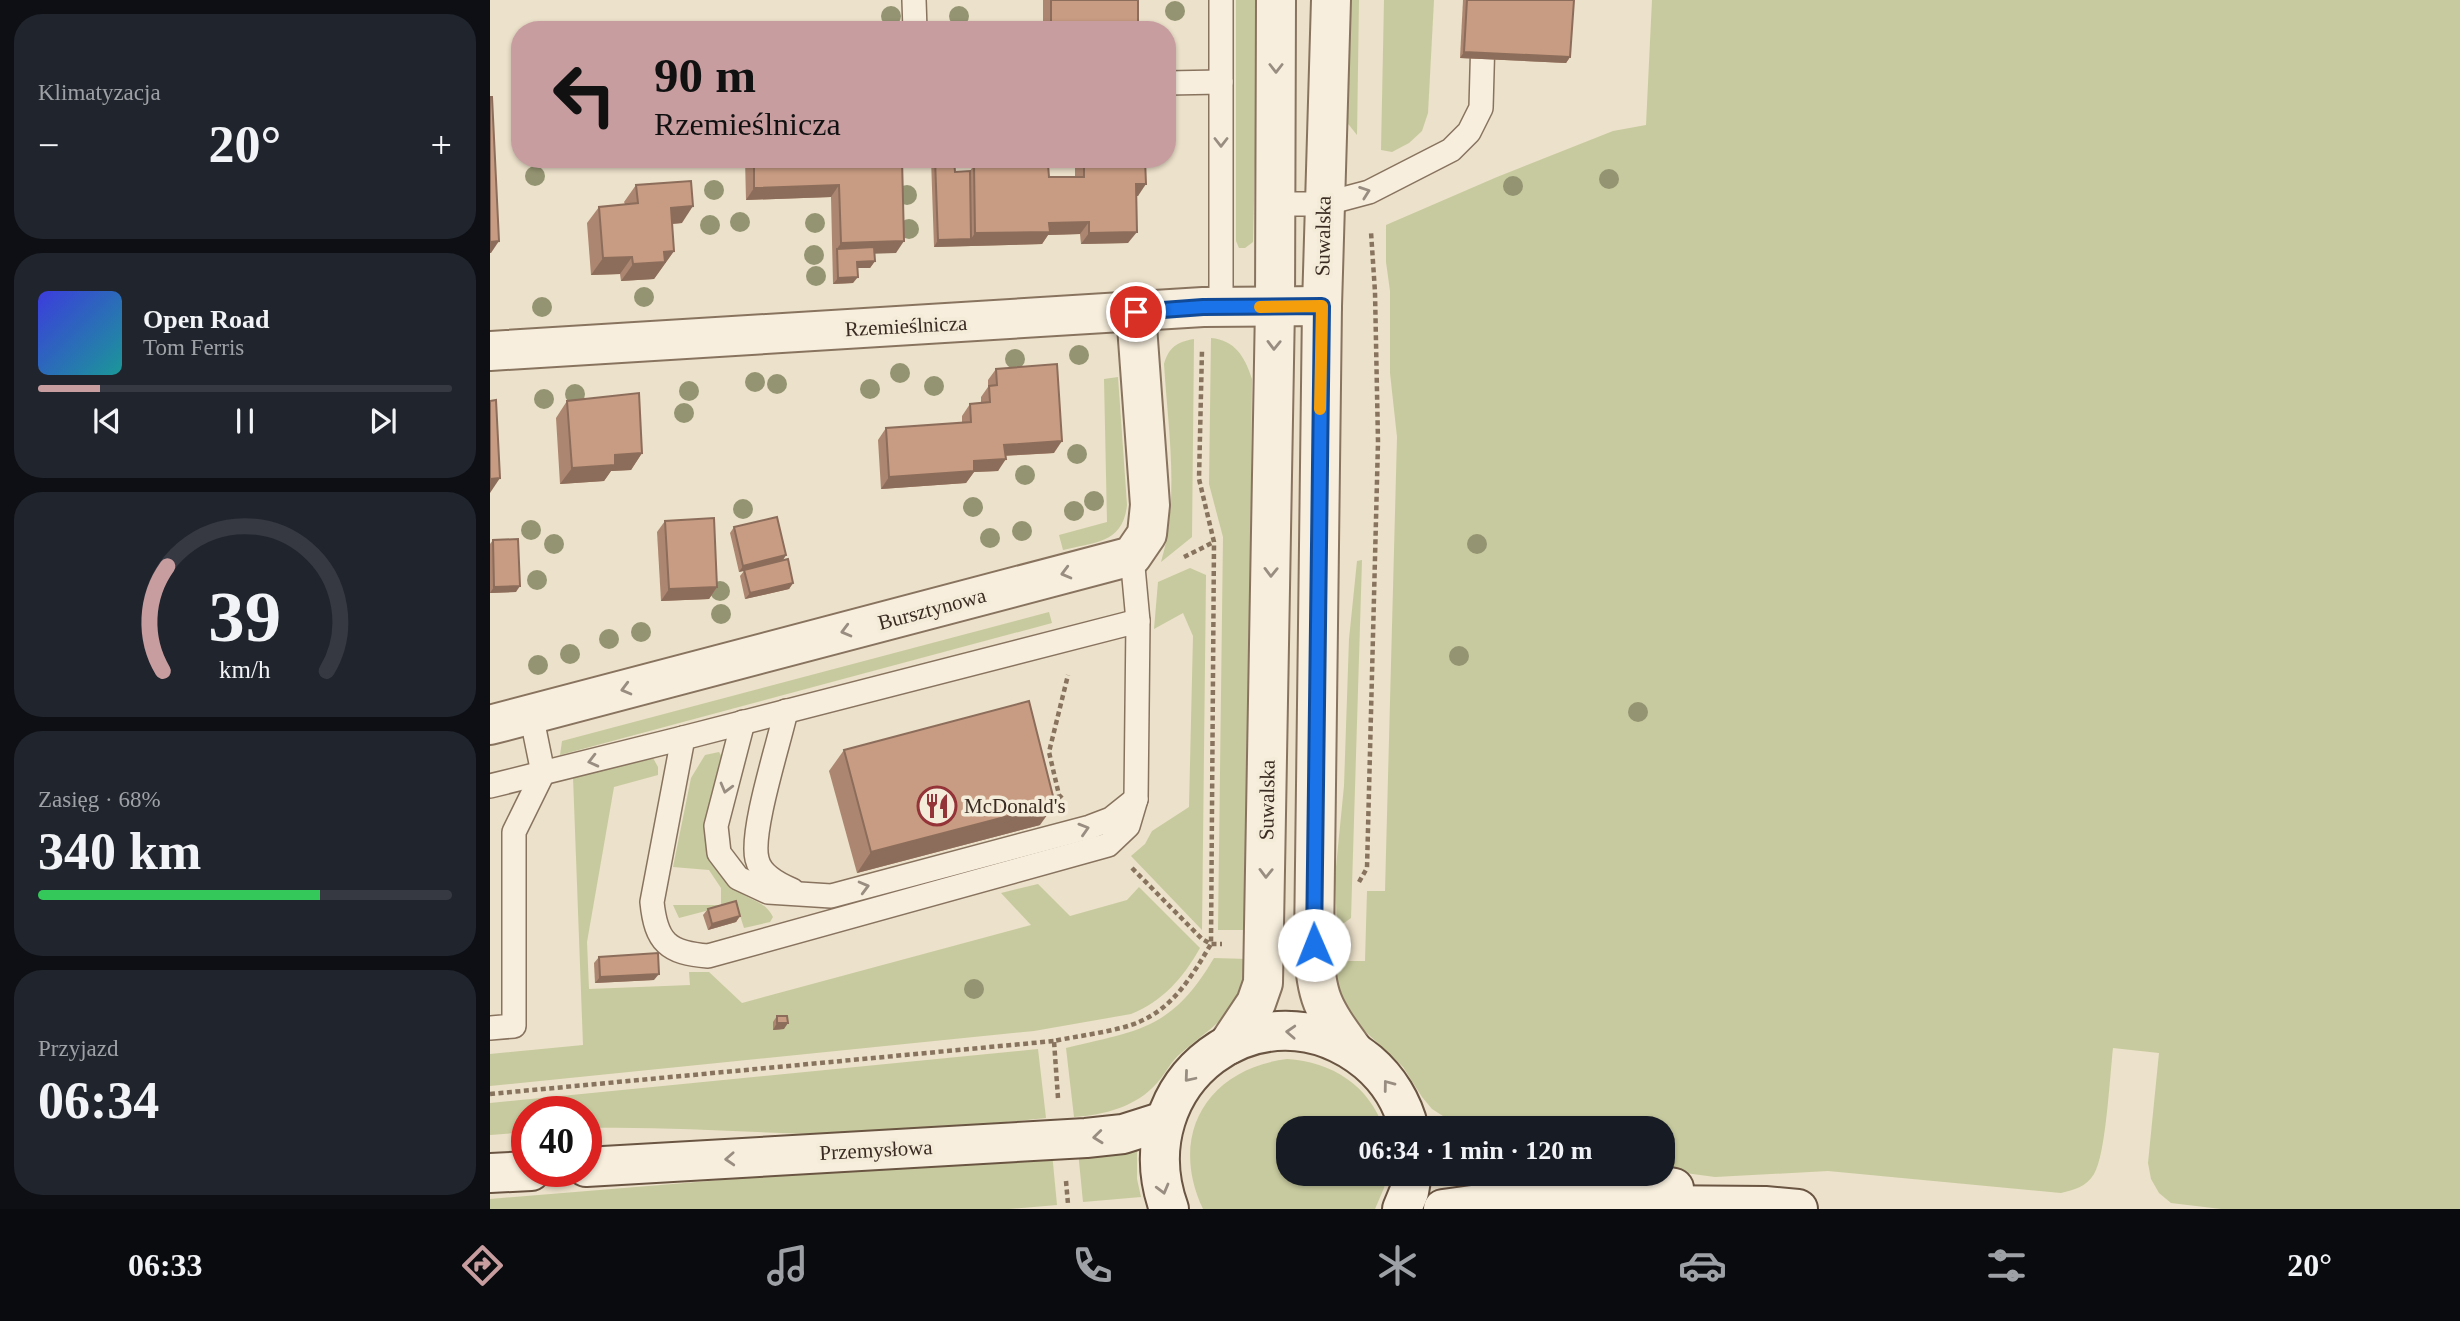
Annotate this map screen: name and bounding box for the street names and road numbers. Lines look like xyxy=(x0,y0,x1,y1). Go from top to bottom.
street label: Suwalska xyxy=(1310,195,1336,276)
street label: Rzemieślnicza xyxy=(844,311,968,341)
street label: Bursztynowa xyxy=(875,583,989,635)
street label: Suwalska xyxy=(1254,759,1280,840)
street label: Przemysłowa xyxy=(819,1135,934,1165)

